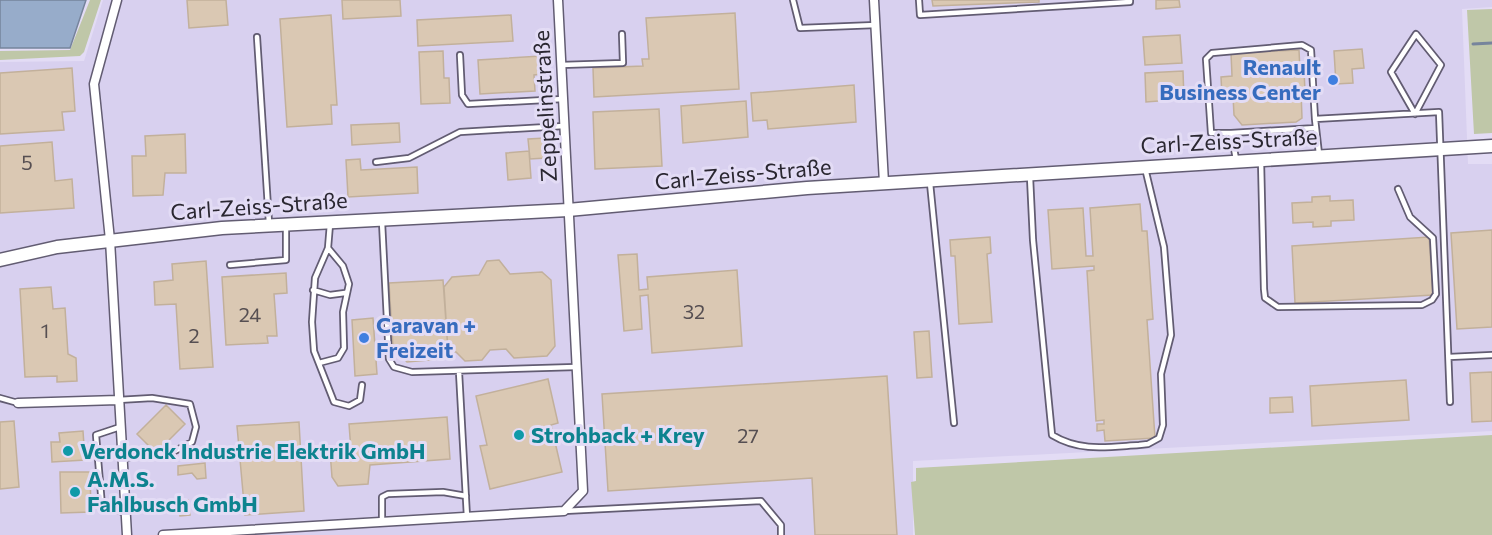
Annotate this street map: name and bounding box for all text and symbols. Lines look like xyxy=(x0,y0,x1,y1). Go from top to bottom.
street label: Zeppelinstraße xyxy=(527,30,562,183)
place label: Renault Business Center xyxy=(1159,53,1321,105)
marker: Renault Business Center xyxy=(1326,73,1340,87)
street label: Carl-Zeiss-Straße xyxy=(1140,122,1318,159)
house number: 5 xyxy=(21,150,33,174)
street label: Carl-Zeiss-Straße xyxy=(653,152,832,195)
street label: Carl-Zeiss-Straße xyxy=(170,186,348,225)
house number: 32 xyxy=(683,299,705,323)
house number: 24 xyxy=(239,302,261,326)
place label: Caravan + Freizeit xyxy=(376,311,476,363)
house number: 1 xyxy=(41,318,49,342)
house number: 2 xyxy=(188,323,200,347)
marker: Caravan + Freizeit xyxy=(357,331,371,345)
place label: Strohback + Krey xyxy=(531,421,705,448)
house number: 27 xyxy=(737,423,759,447)
marker: Strohback + Krey xyxy=(512,428,526,442)
place label: Verdonck Industrie Elektrik GmbH xyxy=(80,437,426,464)
marker: Verdonck Industrie Elektrik GmbH xyxy=(61,444,75,458)
place label: A.M.S. Fahlbusch GmbH xyxy=(87,465,258,517)
marker: A.M.S. Fahlbusch GmbH xyxy=(68,485,82,499)

